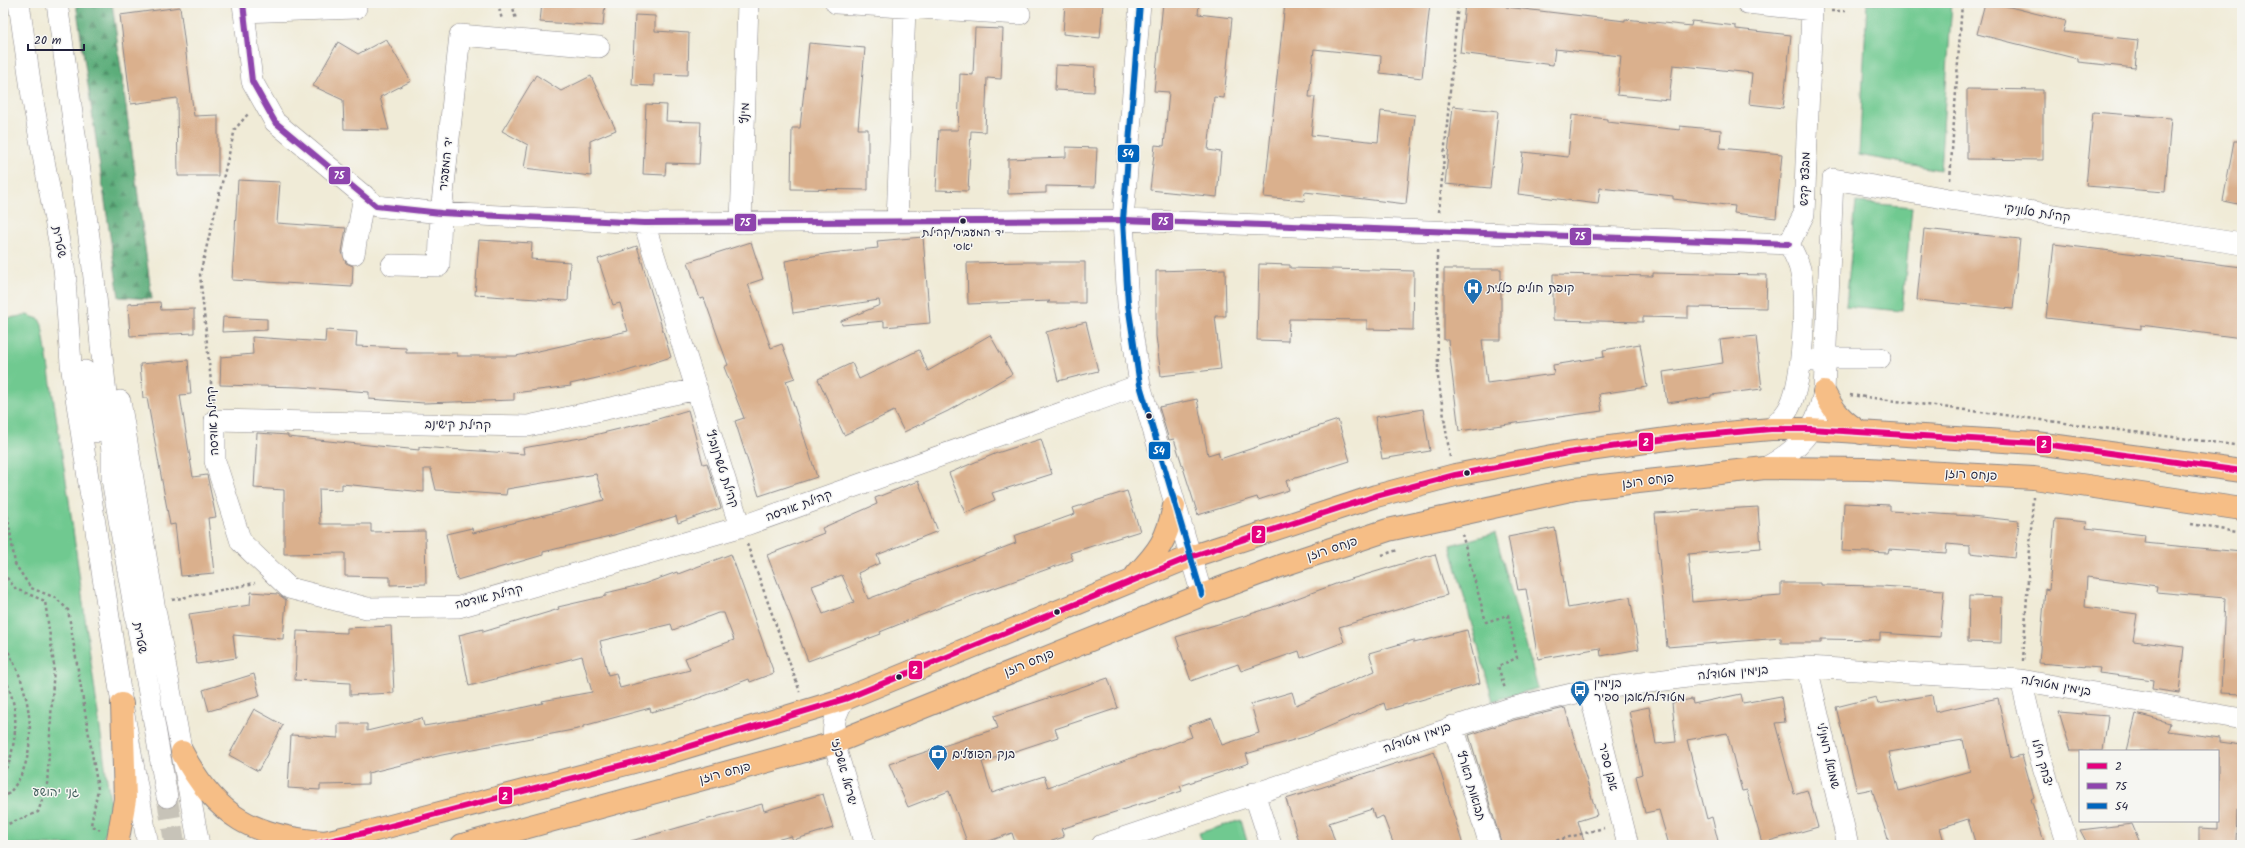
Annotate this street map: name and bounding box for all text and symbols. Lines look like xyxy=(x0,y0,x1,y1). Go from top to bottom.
scale bar xyxy=(28,26,84,52)
text: 20 m xyxy=(34,31,62,50)
street label: מינץ xyxy=(735,102,755,124)
street label: יד המעביר xyxy=(434,136,458,192)
line badge: 54 xyxy=(1117,144,1140,163)
text: 54 xyxy=(1121,145,1134,163)
street label: מבצע קדש xyxy=(1795,151,1815,207)
line badge: 75 xyxy=(328,166,351,185)
text: 75 xyxy=(334,167,346,185)
street label: קהילת סלוניקי xyxy=(2002,198,2072,228)
line badge: 75 xyxy=(1151,212,1174,231)
line badge: 75 xyxy=(734,213,757,232)
text: 75 xyxy=(1158,213,1170,231)
text: 75 xyxy=(740,214,752,232)
marker: יד המעביר/קהילת יאסי xyxy=(958,216,968,226)
street label: שטרית xyxy=(46,224,71,259)
place label: יד המעביר/קהילת יאסי xyxy=(921,224,1004,256)
line badge: 75 xyxy=(1569,227,1592,246)
text: 75 xyxy=(1575,228,1587,246)
hospital icon: קופת חולים כללית xyxy=(1462,277,1484,305)
place label: קופת חולים כללית xyxy=(1486,279,1574,298)
street label: קהילת אודסה xyxy=(202,386,224,456)
unlabelled marker xyxy=(1144,411,1154,421)
street label: קהילת קישינב xyxy=(425,415,491,435)
street label: קהילת טשרנוביץ xyxy=(701,428,744,510)
line badge: 2 xyxy=(1638,432,1654,452)
text: 2 xyxy=(1643,434,1649,452)
line badge: 2 xyxy=(2036,435,2052,454)
text: 2 xyxy=(2041,436,2047,454)
line badge: 54 xyxy=(1148,441,1171,460)
text: 54 xyxy=(1152,442,1165,460)
street label: פנחס רוזן xyxy=(1944,464,1998,486)
unlabelled marker xyxy=(1462,468,1472,478)
street label: פנחס רוזן xyxy=(1621,468,1675,494)
street label: קהילת אודסה xyxy=(763,485,835,527)
line badge: 2 xyxy=(1251,525,1266,544)
text: 2 xyxy=(1256,526,1262,544)
street label: פנחס רוזן xyxy=(1304,532,1360,566)
street label: קהילת אודסה xyxy=(453,579,525,615)
unlabelled marker xyxy=(1052,607,1062,617)
street label: שטרית xyxy=(128,620,152,655)
street label: פנחס רוזן xyxy=(1001,644,1057,682)
line badge: 2 xyxy=(908,660,923,680)
street label: בנימין מטודלה xyxy=(1697,660,1769,686)
text: 2 xyxy=(912,662,918,680)
street label: בנימין מטודלה xyxy=(2020,671,2092,701)
unlabelled marker xyxy=(894,672,904,682)
place label: בנימין מטודלה/אבן ספיר xyxy=(1594,674,1685,707)
bus stop icon: בנימין מטודלה/אבן ספיר xyxy=(1569,679,1591,707)
street label: בנימין מטודלה xyxy=(1380,718,1454,758)
street label: שמואל רומנילי xyxy=(1811,721,1845,792)
street label: ישראל אשכנזי xyxy=(826,736,862,808)
street label: יצחק חילו xyxy=(2026,737,2058,789)
street label: אבן ספיר xyxy=(1593,741,1623,793)
bank icon: בנק הפועלים xyxy=(927,743,949,771)
place label: בנק הפועלים xyxy=(952,745,1015,764)
street label: תבואות הארץ xyxy=(1451,749,1491,823)
legend xyxy=(2079,750,2219,822)
street label: פנחס רוזן xyxy=(697,757,753,789)
text: 2 xyxy=(2115,757,2122,776)
text: 75 xyxy=(2115,777,2129,796)
park label: גני יהושע xyxy=(33,783,80,802)
line badge: 2 xyxy=(498,786,513,805)
text: 2 xyxy=(502,788,508,806)
text: 54 xyxy=(2115,797,2128,816)

